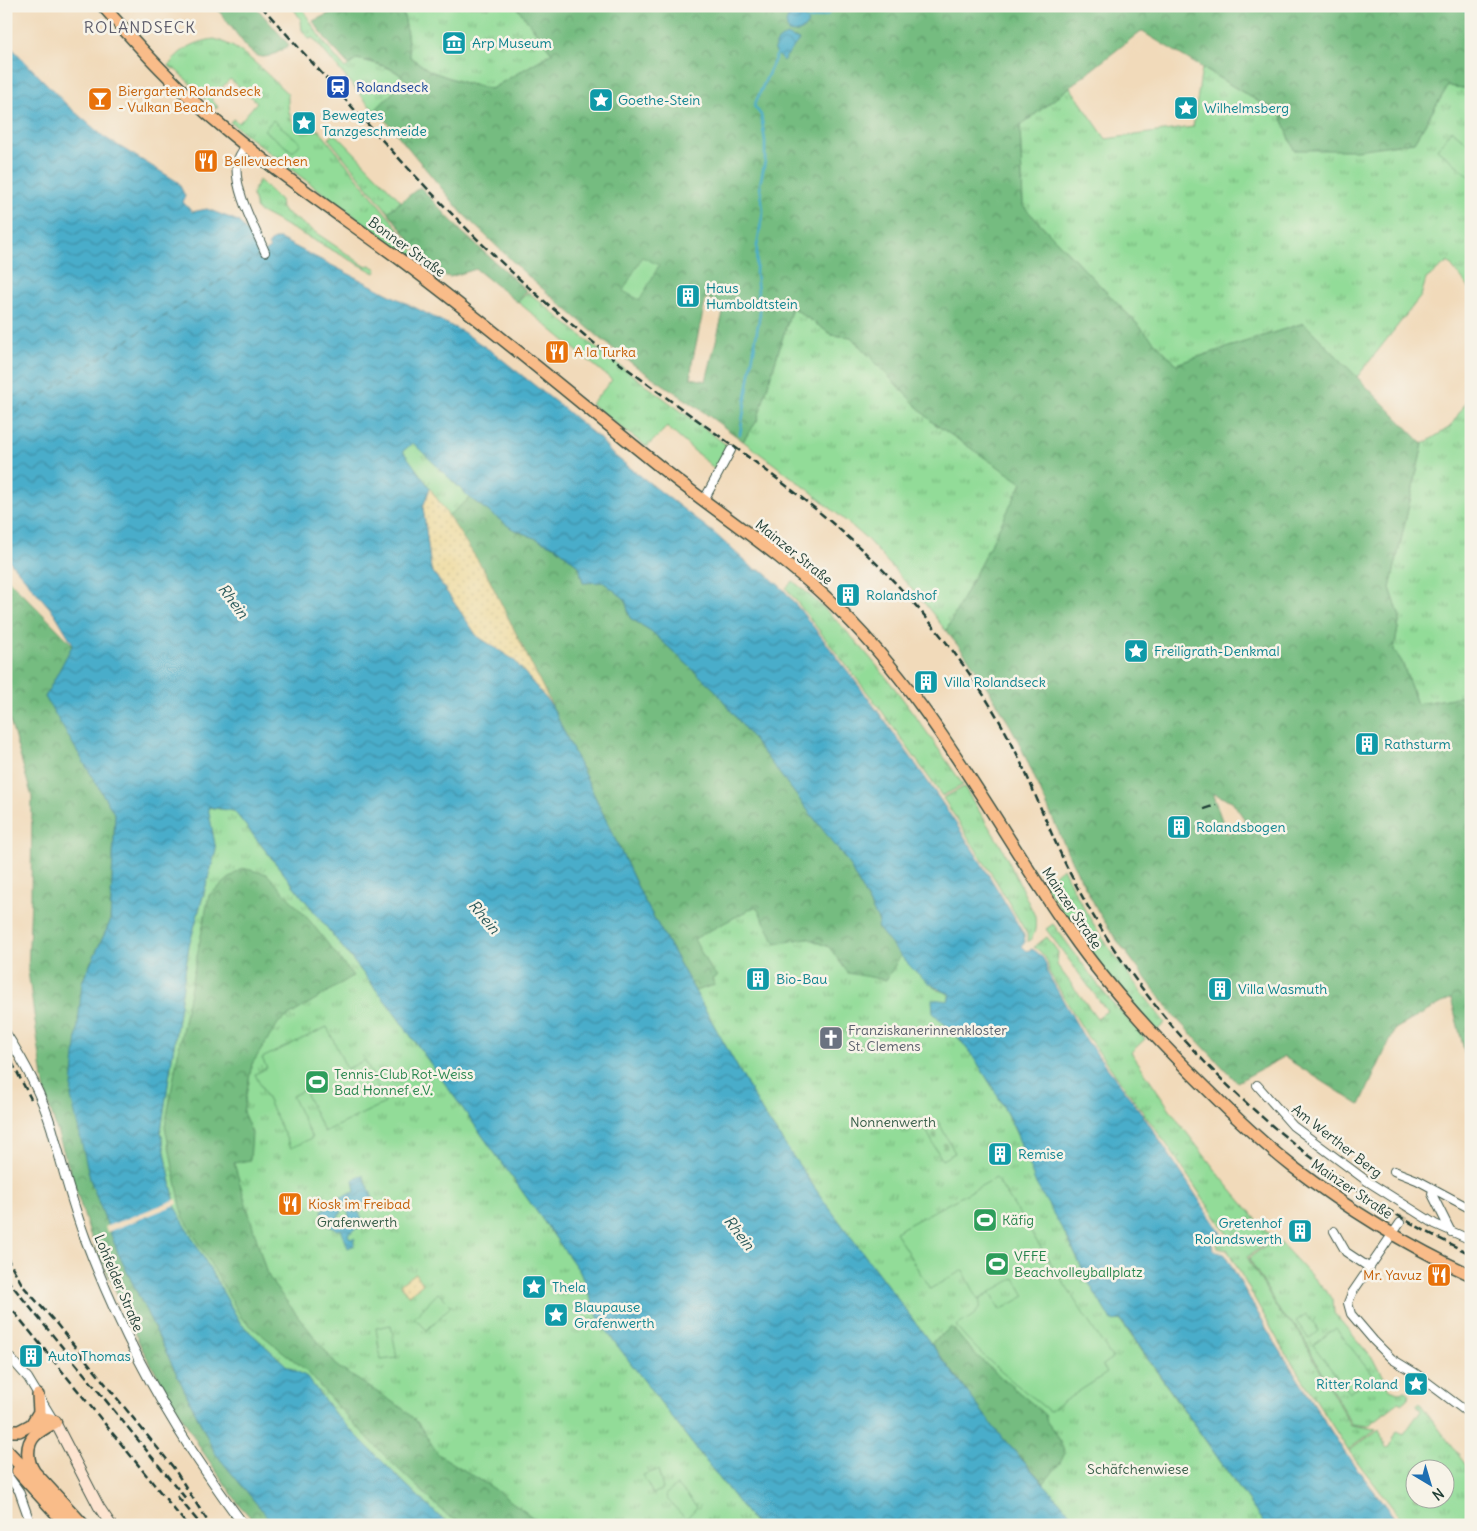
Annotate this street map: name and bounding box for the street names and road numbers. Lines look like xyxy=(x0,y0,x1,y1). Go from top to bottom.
street label: Bonner Straße xyxy=(365,213,449,281)
street label: Mainzer Straße xyxy=(752,515,836,589)
street label: Mainzer Straße xyxy=(1038,864,1106,952)
street label: Am Werther Berg xyxy=(1288,1100,1386,1182)
street label: Mainzer Straße xyxy=(1308,1155,1396,1223)
street label: Lohfelder Straße xyxy=(90,1232,148,1334)

